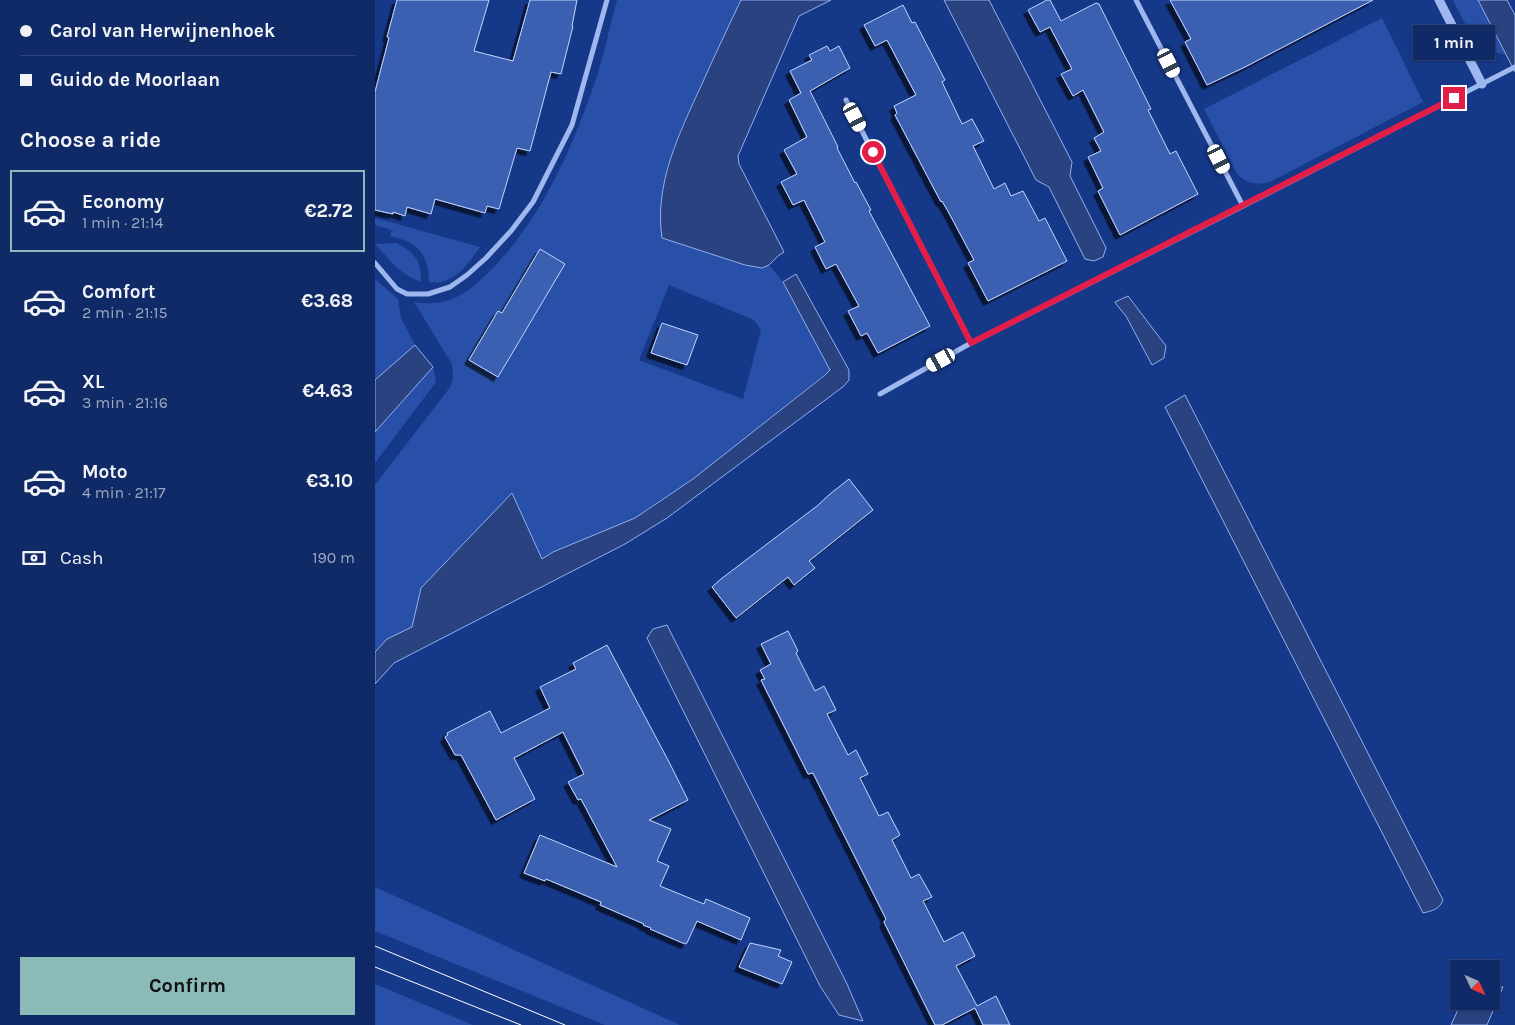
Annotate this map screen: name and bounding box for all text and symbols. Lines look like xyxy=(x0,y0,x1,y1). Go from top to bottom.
text: Carol van Herwijnenhoek xyxy=(50,20,275,42)
callout: 1 min xyxy=(1413,26,1495,61)
text: 1 min xyxy=(1434,33,1474,52)
car xyxy=(1155,46,1182,80)
text: Guido de Moorlaan xyxy=(50,69,220,91)
route end xyxy=(1443,87,1465,109)
car xyxy=(841,100,868,134)
text: Choose a ride xyxy=(20,127,161,153)
route start xyxy=(862,141,884,163)
car xyxy=(1205,142,1232,176)
icon: car xyxy=(22,189,67,234)
text: Economy xyxy=(82,191,164,213)
text: €2.72 xyxy=(304,200,353,222)
text: 1 min · 21:14 xyxy=(82,213,163,232)
icon: car xyxy=(22,279,67,324)
text: Comfort xyxy=(82,281,156,303)
text: €3.68 xyxy=(301,290,353,312)
text: 2 min · 21:15 xyxy=(82,303,168,322)
car xyxy=(924,346,957,374)
icon: car xyxy=(22,369,67,414)
text: XL xyxy=(82,371,104,393)
text: €4.63 xyxy=(302,380,353,402)
text: 3 min · 21:16 xyxy=(82,393,168,412)
icon: car xyxy=(22,459,67,504)
text: Moto xyxy=(82,461,128,483)
text: €3.10 xyxy=(306,470,353,492)
text: 4 min · 21:17 xyxy=(82,483,166,502)
icon: cash xyxy=(20,544,48,572)
text: Cash xyxy=(60,547,104,569)
text: 190 m xyxy=(312,548,355,567)
button: Confirm xyxy=(20,957,355,1015)
north arrow xyxy=(1450,960,1500,1010)
map controls xyxy=(1450,960,1500,1010)

